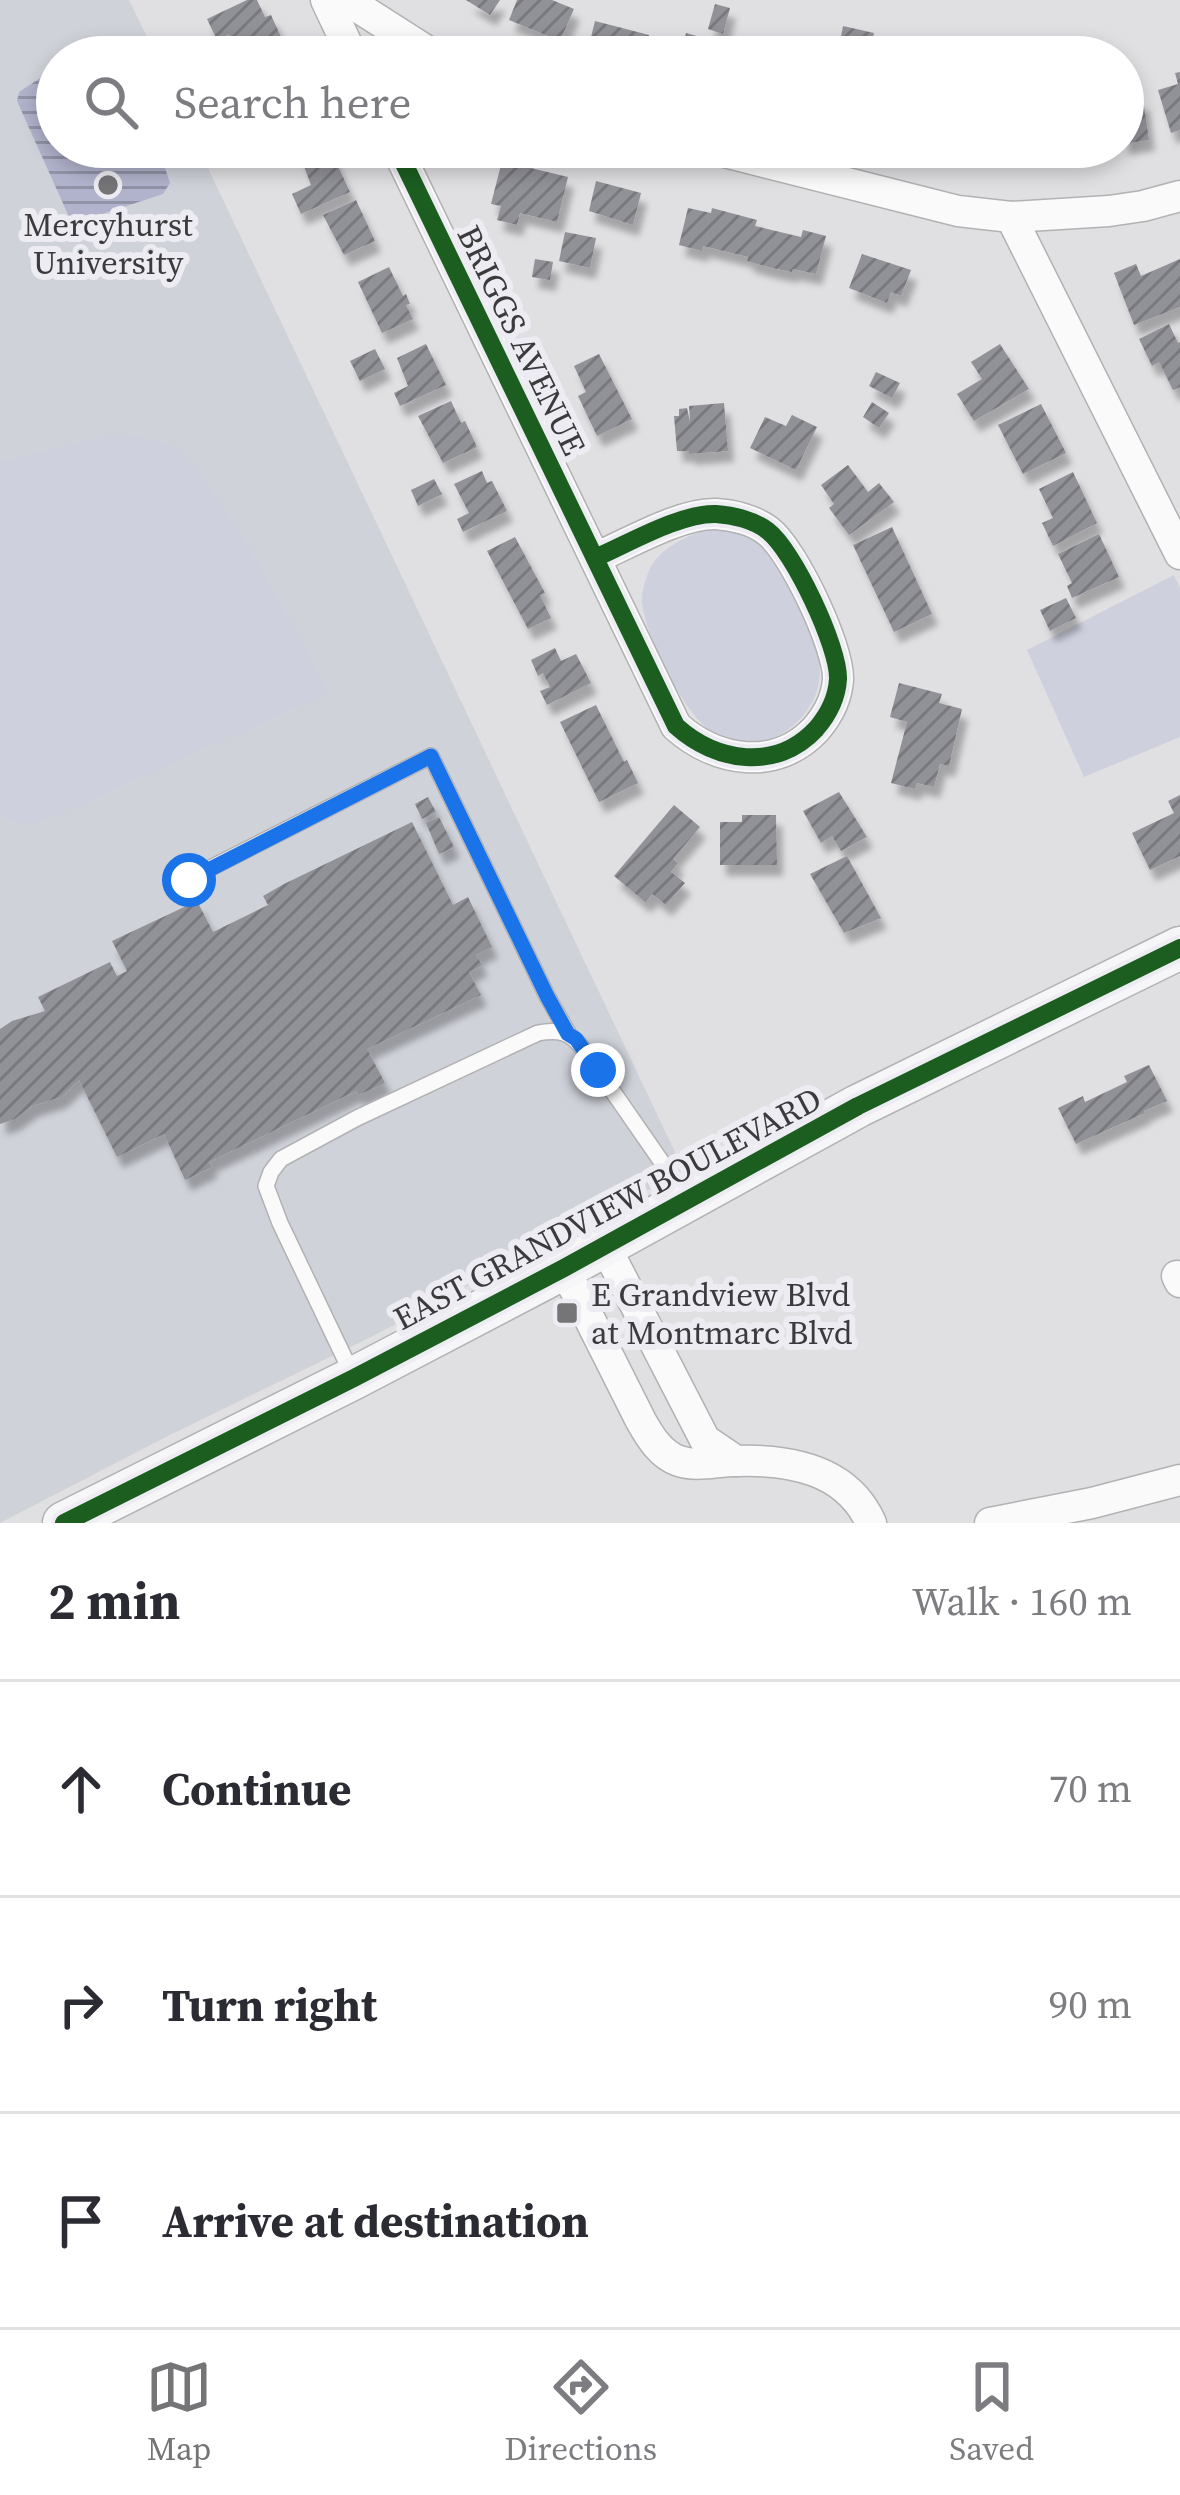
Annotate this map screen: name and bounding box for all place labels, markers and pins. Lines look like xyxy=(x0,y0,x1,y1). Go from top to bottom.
marker: Mercyhurst University xyxy=(95,172,121,198)
place label: Mercyhurst University xyxy=(23,202,193,285)
place label: E Grandview Blvd at Montmarc Blvd xyxy=(591,1272,853,1355)
marker: E Grandview Blvd at Montmarc Blvd xyxy=(554,1300,580,1326)

